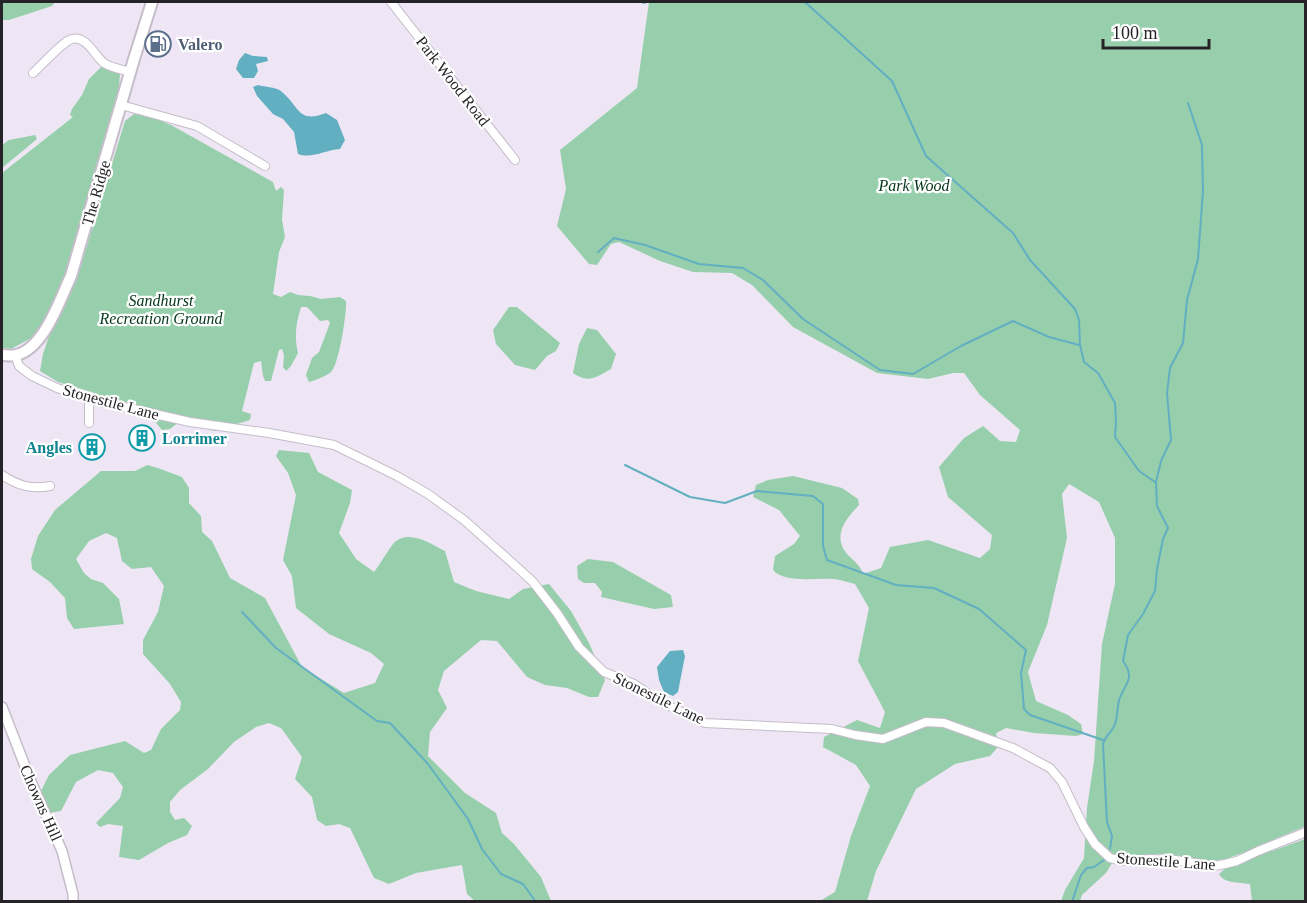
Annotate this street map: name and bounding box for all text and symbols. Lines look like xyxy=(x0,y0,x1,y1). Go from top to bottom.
scale bar xyxy=(1103,12,1210,50)
text: 100 m xyxy=(1112,23,1158,43)
fuel station icon: Valero xyxy=(143,29,173,59)
street label: Park Wood Road xyxy=(413,33,493,129)
place label: Valero xyxy=(178,36,222,53)
street label: The Ridge xyxy=(79,158,114,228)
park label: Park Wood xyxy=(878,177,950,194)
park label: Sandhurst Recreation Ground xyxy=(99,292,223,327)
street label: Stonestile Lane xyxy=(61,381,161,423)
building icon: Lorrimer xyxy=(127,423,157,453)
place label: Lorrimer xyxy=(162,430,227,447)
building icon: Angles xyxy=(77,432,107,462)
place label: Angles xyxy=(26,439,72,457)
street label: Stonestile Lane xyxy=(611,669,707,727)
street label: Chowns Hill xyxy=(17,762,66,844)
street label: Stonestile Lane xyxy=(1116,849,1216,873)

